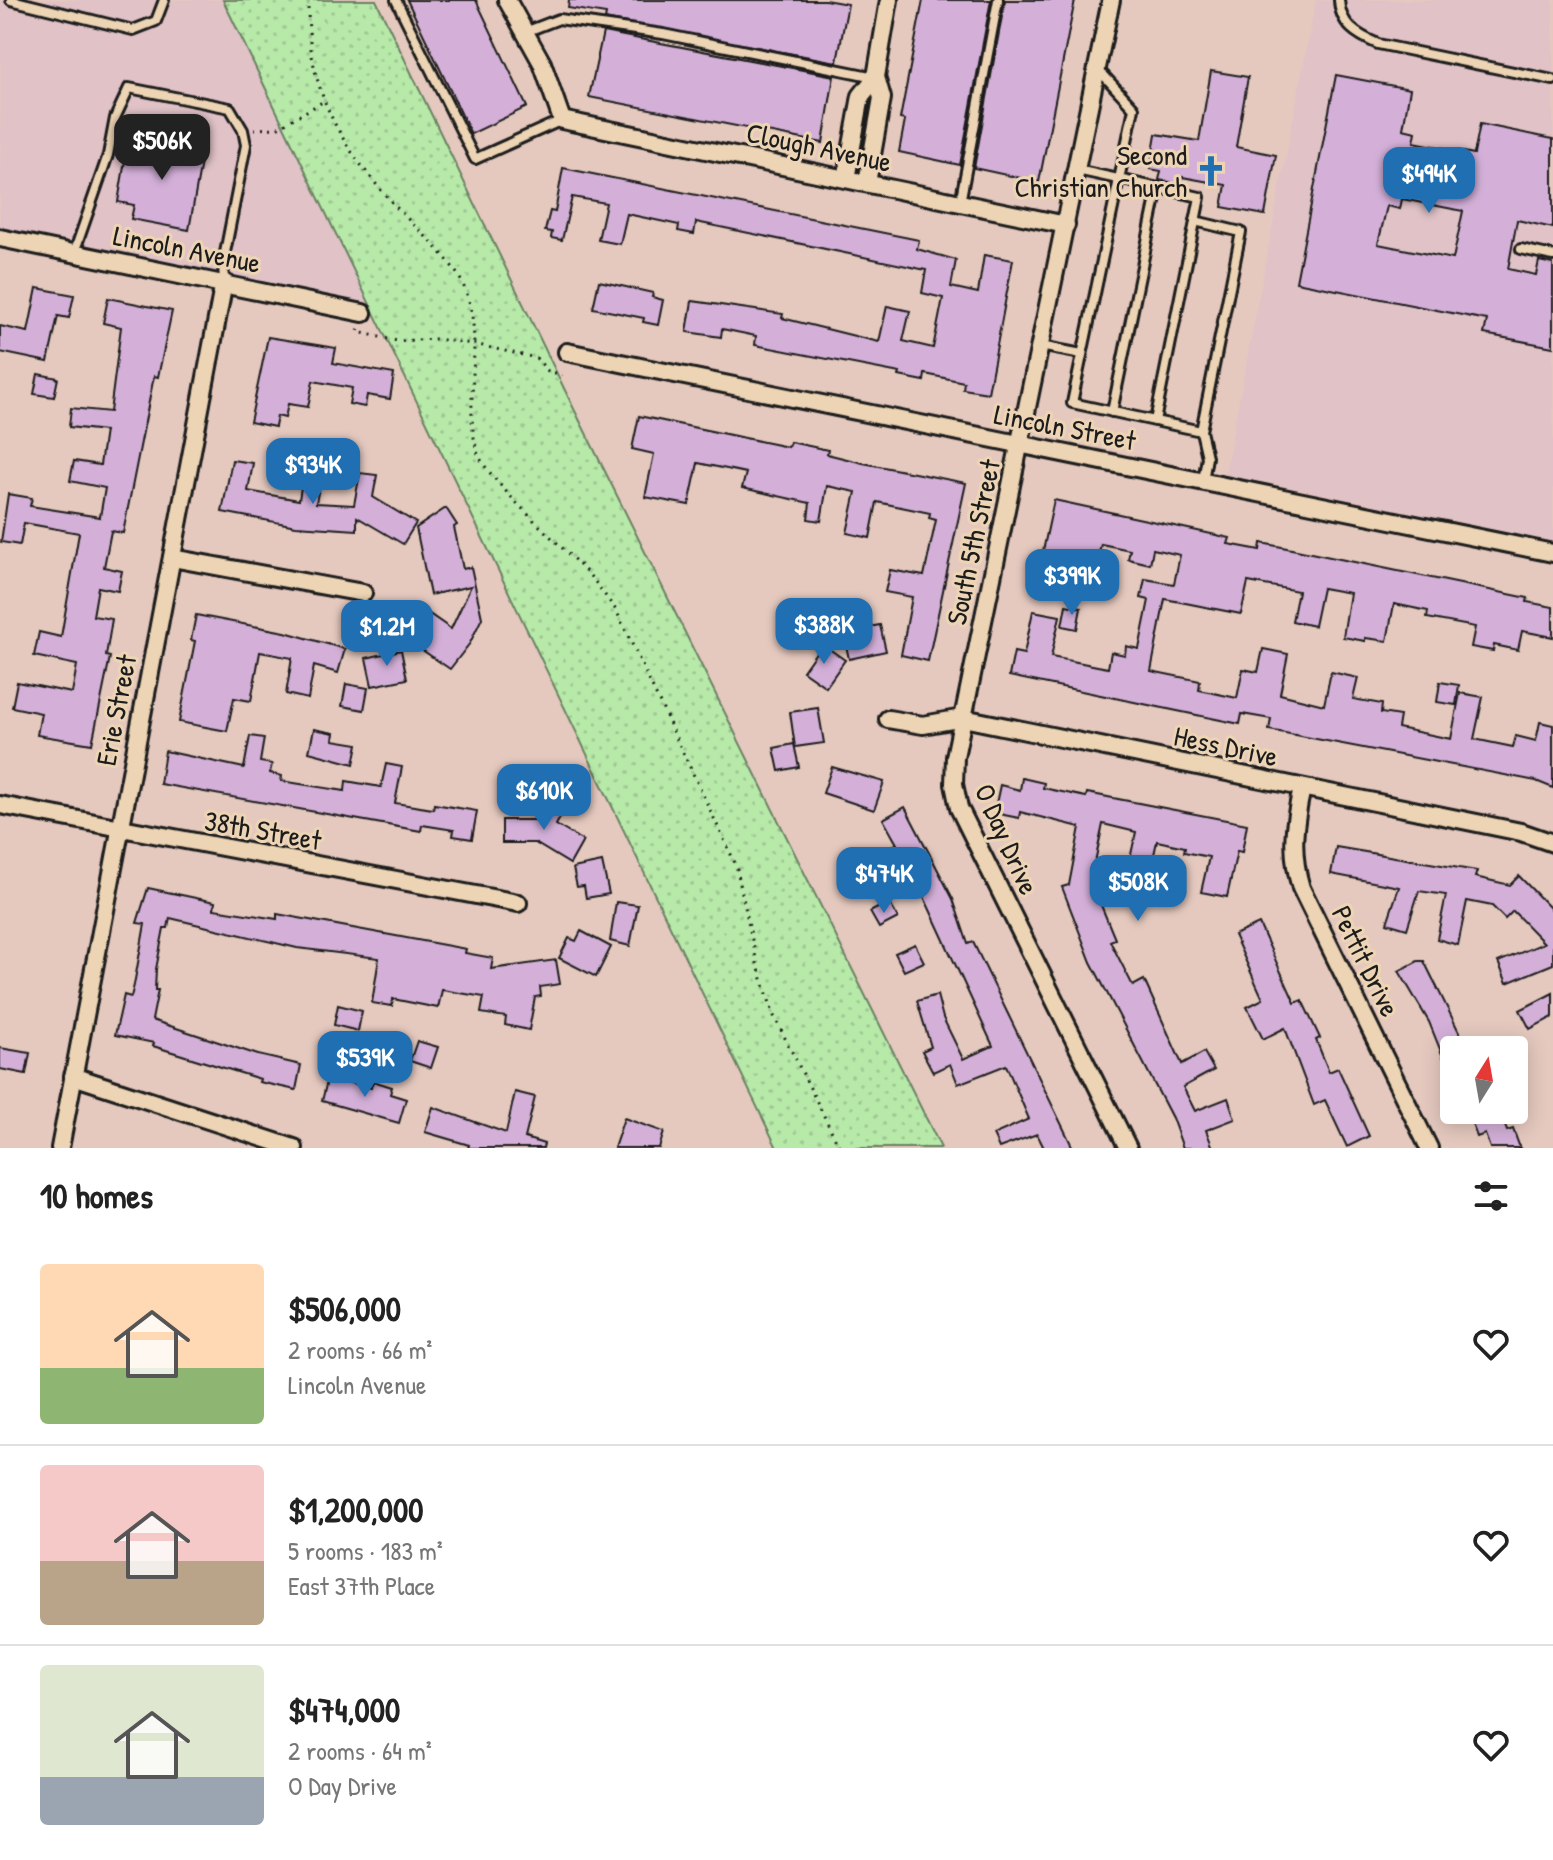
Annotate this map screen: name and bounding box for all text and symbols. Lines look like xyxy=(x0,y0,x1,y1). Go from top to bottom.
street label: Clough Avenue xyxy=(743,113,895,181)
pin: $506K xyxy=(106,114,218,182)
text: $506K xyxy=(132,122,192,157)
place label: Second Christian Church xyxy=(1014,136,1187,206)
pin: $494K xyxy=(1373,147,1485,215)
church icon: Second Christian Church xyxy=(1194,154,1228,188)
text: $494K xyxy=(1401,155,1457,190)
street label: Lincoln Avenue xyxy=(110,216,264,282)
street label: Lincoln Street xyxy=(991,395,1139,459)
pin: $934K xyxy=(257,438,369,506)
text: $934K xyxy=(284,446,342,481)
street label: South 5th Street xyxy=(937,456,1009,628)
pin: $399K xyxy=(1016,549,1128,617)
text: $399K xyxy=(1043,557,1101,592)
pin: $388K xyxy=(768,598,880,666)
pin: $1.2M xyxy=(331,600,443,668)
text: $388K xyxy=(794,606,854,641)
text: $1.2M xyxy=(359,608,415,643)
street label: Erie Street xyxy=(87,651,145,769)
street label: Hess Drive xyxy=(1171,717,1281,775)
pin: $610K xyxy=(488,764,600,832)
text: $610K xyxy=(515,772,573,807)
street label: O Day Drive xyxy=(966,778,1048,900)
street label: 38th Street xyxy=(202,801,325,859)
pin: $474K xyxy=(828,847,940,915)
text: $474K xyxy=(854,855,914,890)
pin: $508K xyxy=(1082,855,1194,923)
text: $508K xyxy=(1108,863,1168,898)
street label: Pettit Drive xyxy=(1323,899,1409,1023)
pin: $539K xyxy=(309,1031,421,1099)
north arrow xyxy=(1440,1036,1528,1124)
map controls xyxy=(1440,1036,1528,1124)
text: $539K xyxy=(336,1039,394,1074)
text: 10 homes xyxy=(40,1173,153,1219)
icon: filters xyxy=(1469,1174,1513,1218)
text: $506,000 xyxy=(288,1286,401,1332)
icon: home xyxy=(104,1296,200,1392)
icon: heart xyxy=(1469,1322,1513,1366)
text: 2 rooms · 66 m² xyxy=(288,1332,432,1367)
text: Lincoln Avenue xyxy=(288,1367,426,1402)
text: $1,200,000 xyxy=(288,1487,423,1533)
icon: home xyxy=(104,1497,200,1593)
icon: heart xyxy=(1469,1523,1513,1567)
text: 5 rooms · 183 m² xyxy=(288,1533,443,1568)
text: East 37th Place xyxy=(288,1568,435,1603)
text: $474,000 xyxy=(288,1687,400,1733)
icon: home xyxy=(104,1697,200,1793)
icon: heart xyxy=(1469,1723,1513,1767)
text: 2 rooms · 64 m² xyxy=(288,1733,432,1768)
text: O Day Drive xyxy=(288,1768,397,1803)

